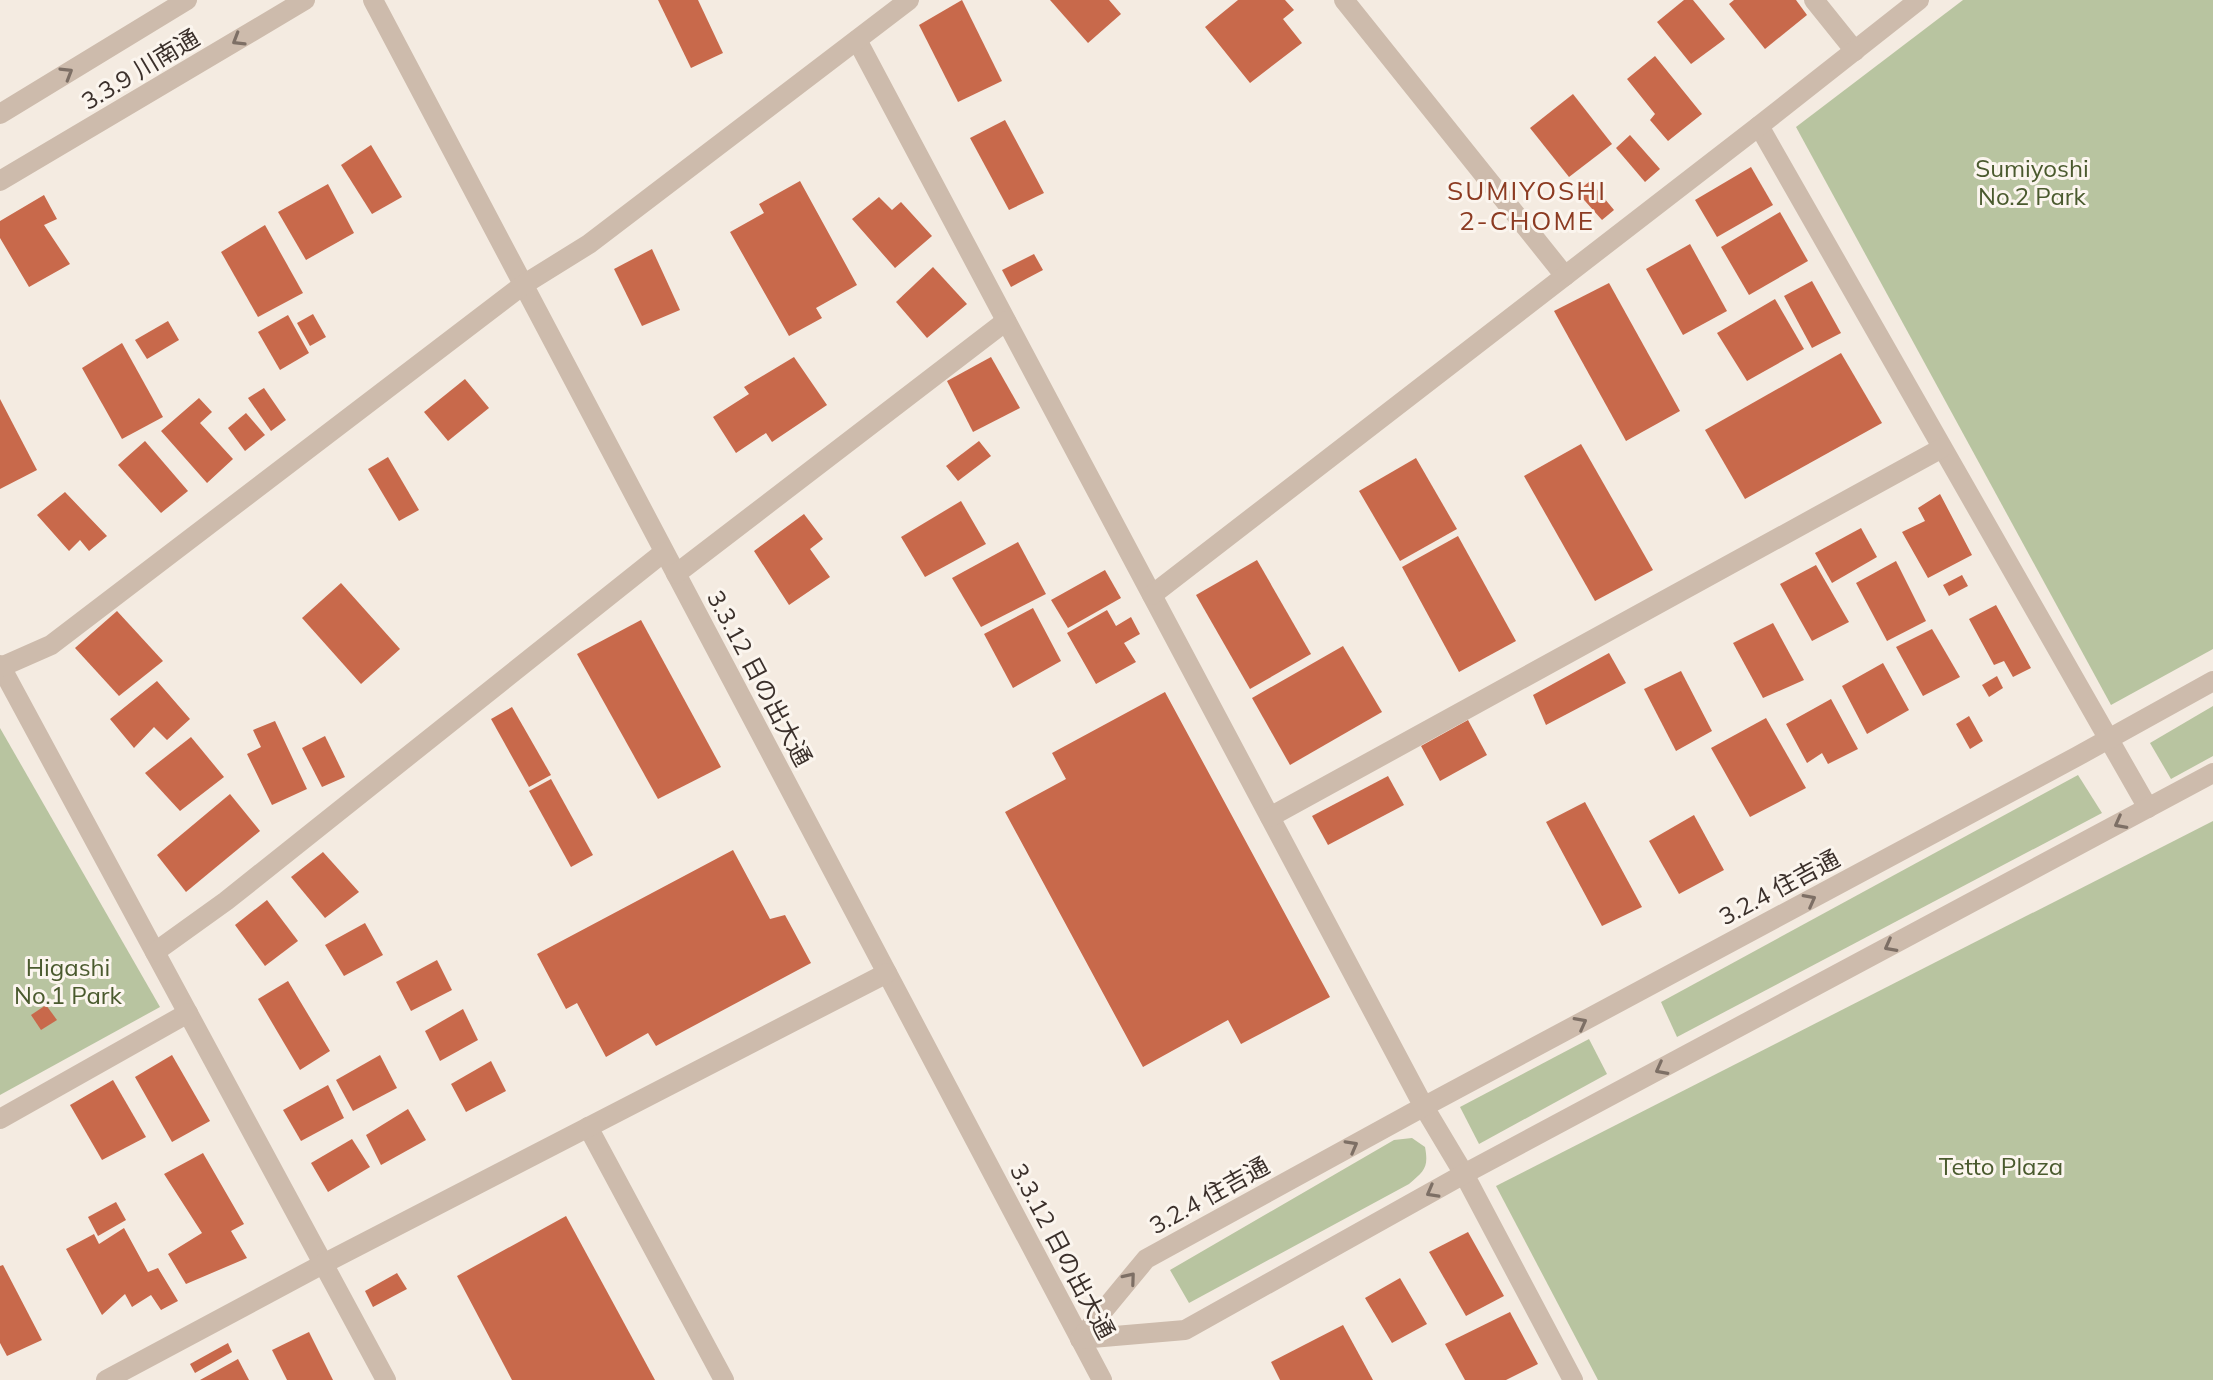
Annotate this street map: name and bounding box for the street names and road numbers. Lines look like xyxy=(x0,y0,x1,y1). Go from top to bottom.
street label: 3.3.9 川南通 xyxy=(76,22,204,116)
street label: 3.3.12 日の出大通 xyxy=(701,585,819,771)
street label: 3.2.4 住吉通 xyxy=(1713,843,1845,931)
street label: 3.2.4 住吉通 xyxy=(1144,1150,1274,1240)
street label: 3.3.12 日の出大通 xyxy=(1004,1158,1122,1344)

